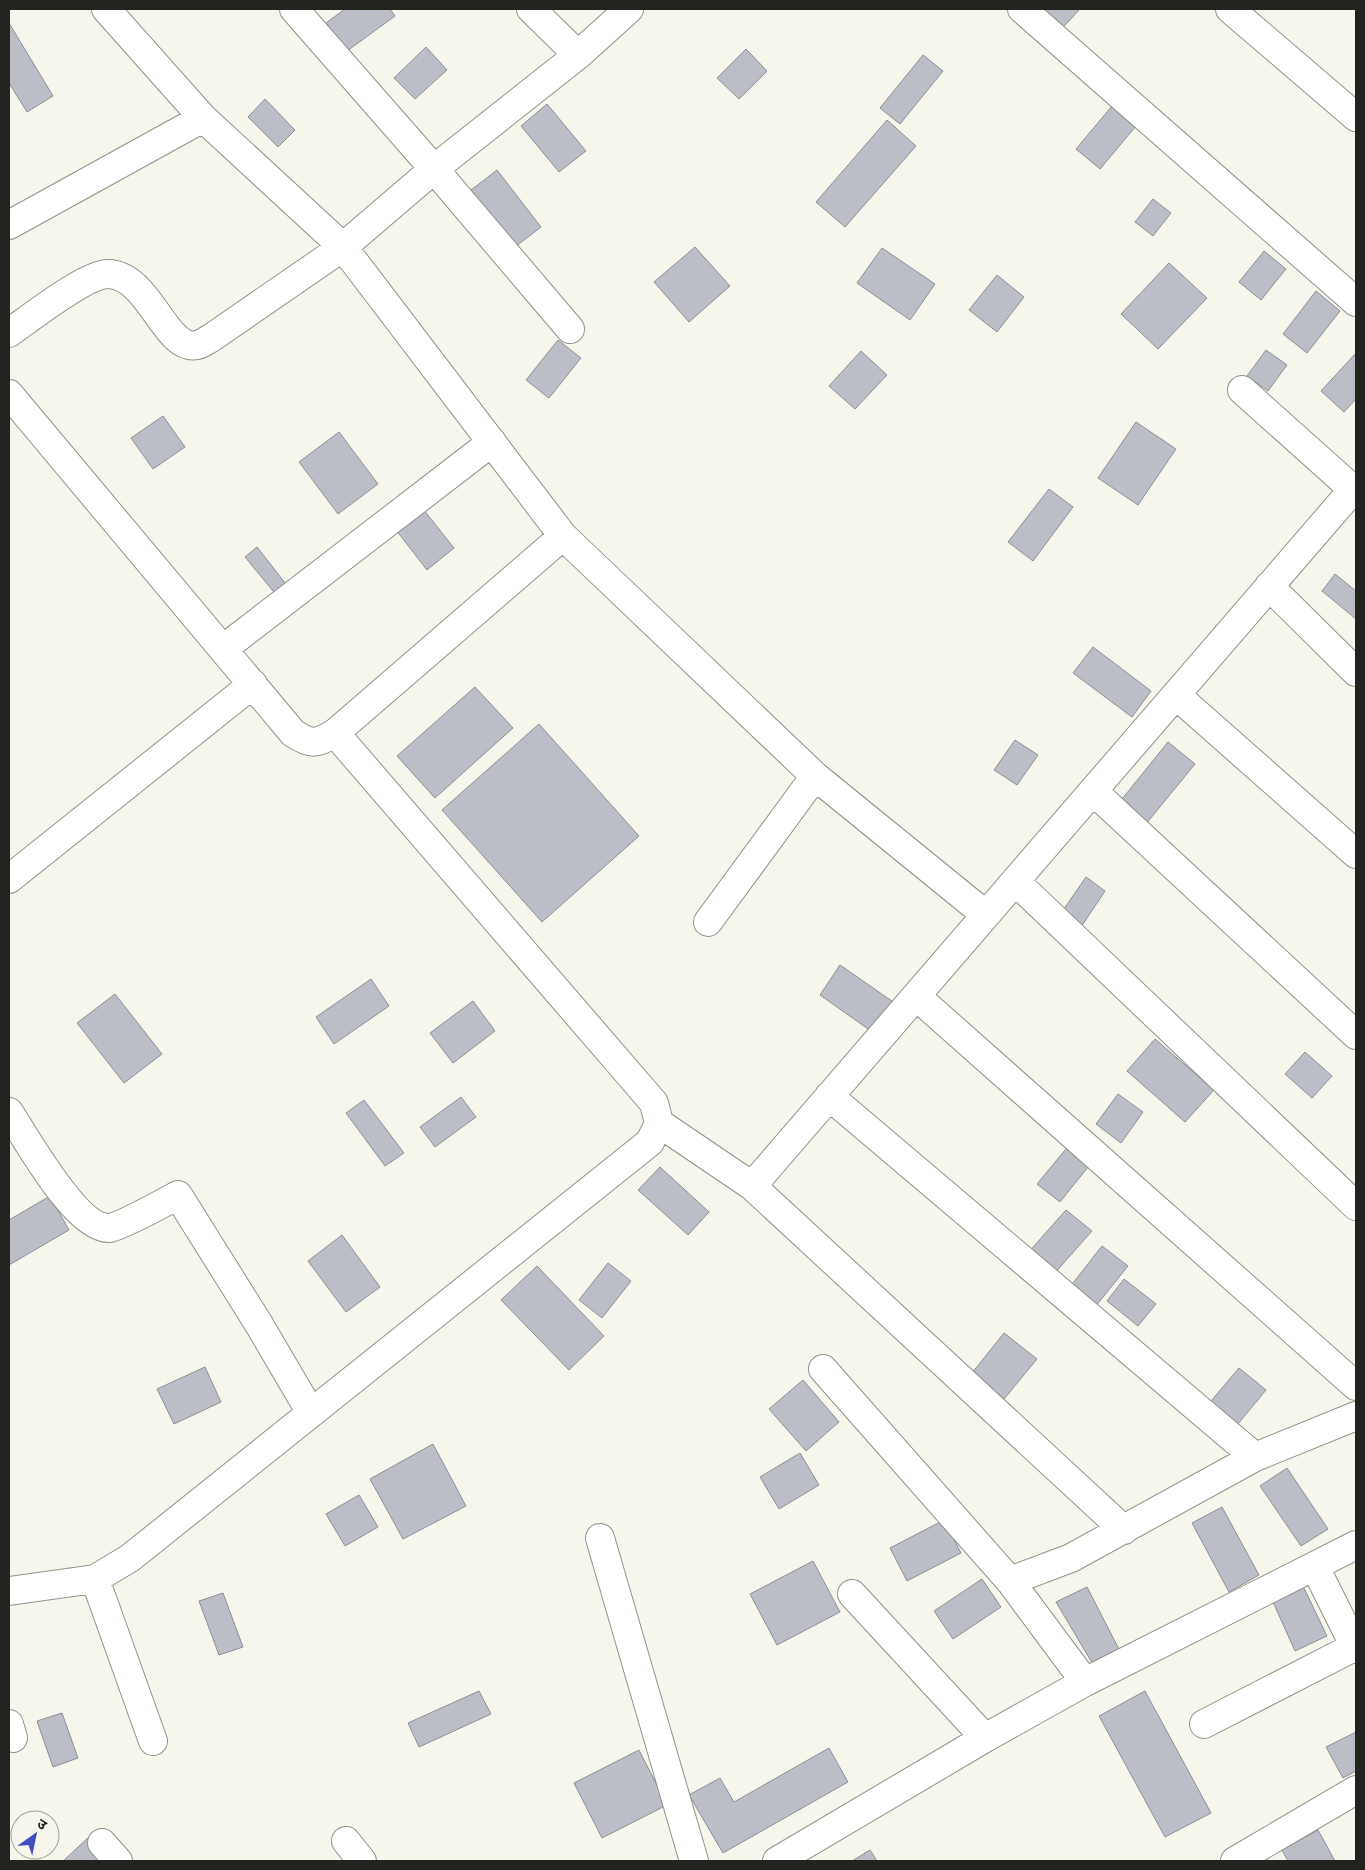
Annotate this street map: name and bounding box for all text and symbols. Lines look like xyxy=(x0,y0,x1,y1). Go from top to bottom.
north arrow xyxy=(10,1810,60,1860)
text: उ xyxy=(34,1814,51,1833)

